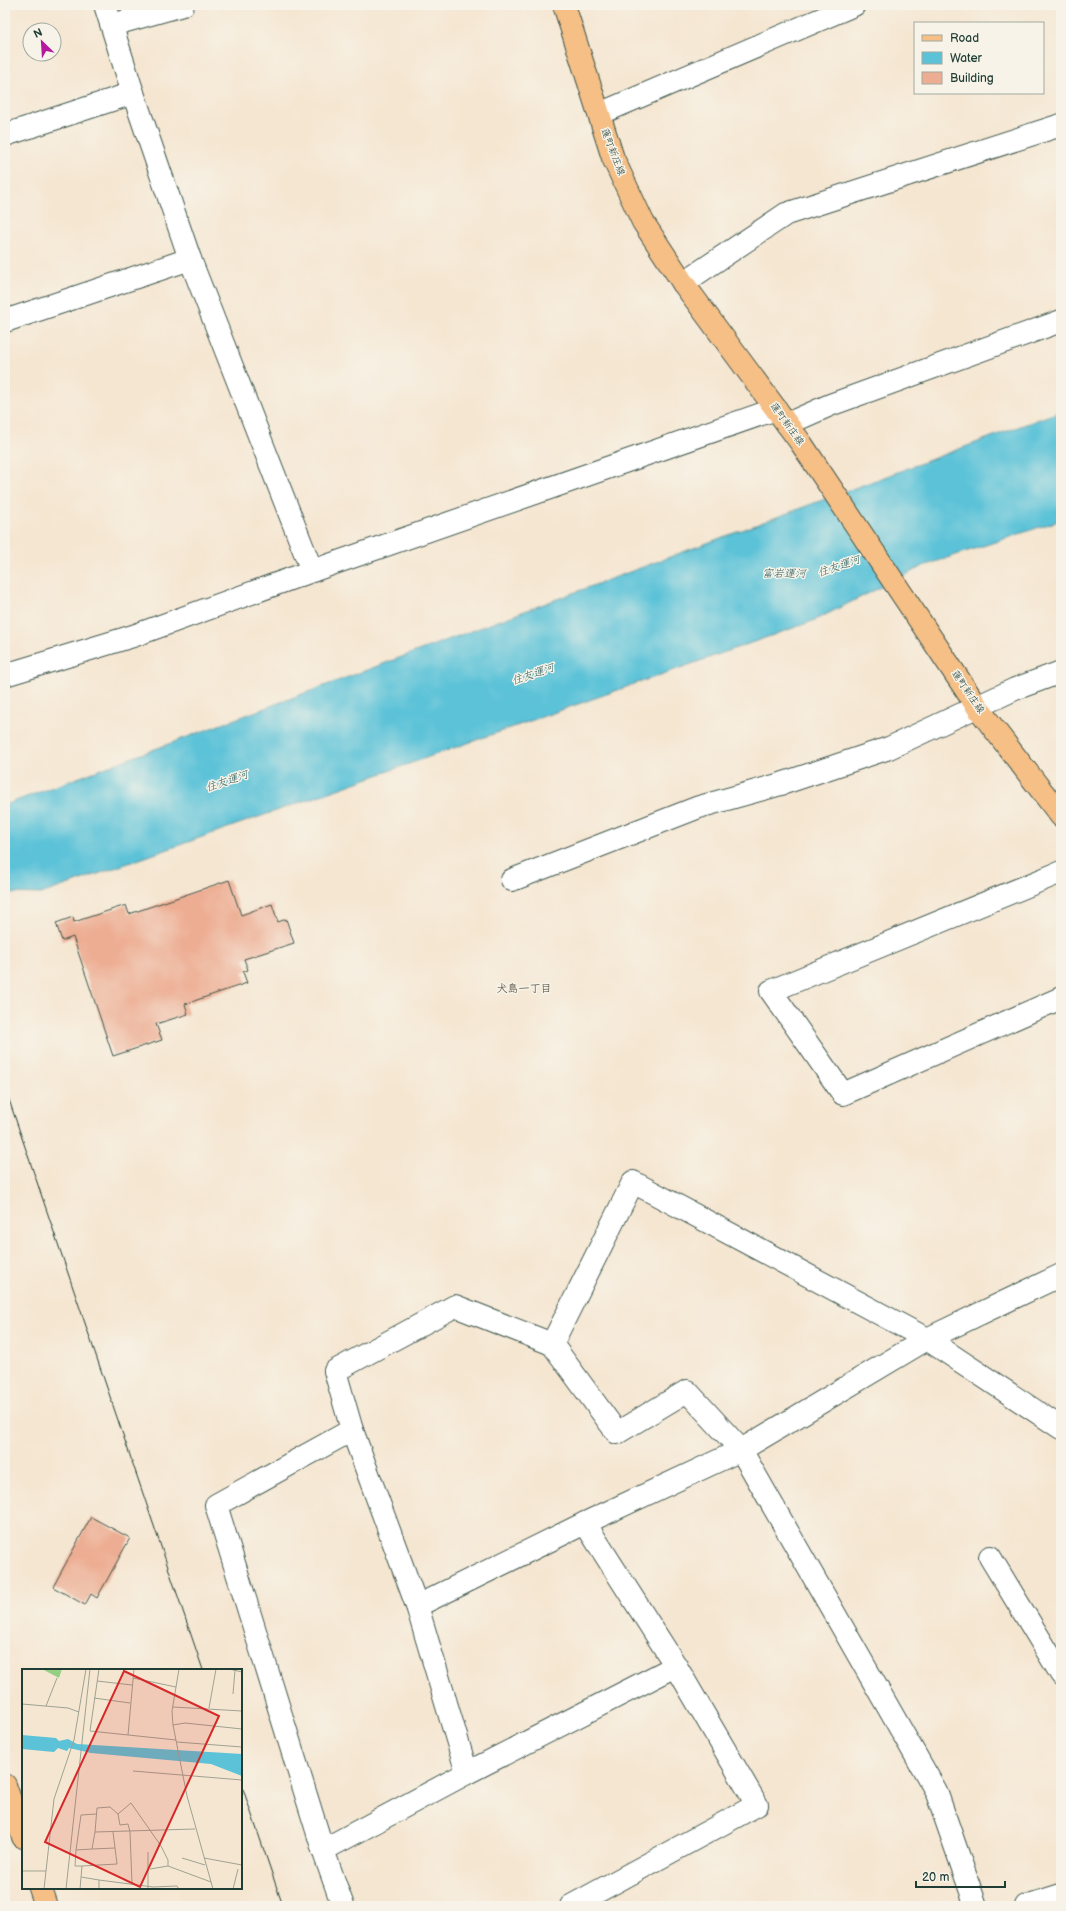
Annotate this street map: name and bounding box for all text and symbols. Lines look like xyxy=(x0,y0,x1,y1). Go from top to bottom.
north arrow xyxy=(22,22,62,62)
legend xyxy=(914,22,1044,94)
text: N xyxy=(31,26,44,41)
text: Road xyxy=(950,31,979,46)
text: Water xyxy=(950,51,982,66)
text: Building xyxy=(950,71,994,86)
street label: 蓮町新庄線 xyxy=(598,127,628,177)
street label: 蓮町新庄線 xyxy=(767,400,807,448)
water label: 住友運河 xyxy=(816,552,864,579)
water label: 富岩運河 xyxy=(762,567,808,580)
water label: 住友運河 xyxy=(510,660,558,687)
street label: 蓮町新庄線 xyxy=(949,668,987,716)
water label: 住友運河 xyxy=(204,767,252,794)
district label: 犬島一丁目 xyxy=(497,982,552,995)
inset map xyxy=(22,1669,242,1889)
scale bar xyxy=(916,1863,1005,1889)
text: 20 m xyxy=(922,1870,949,1885)

